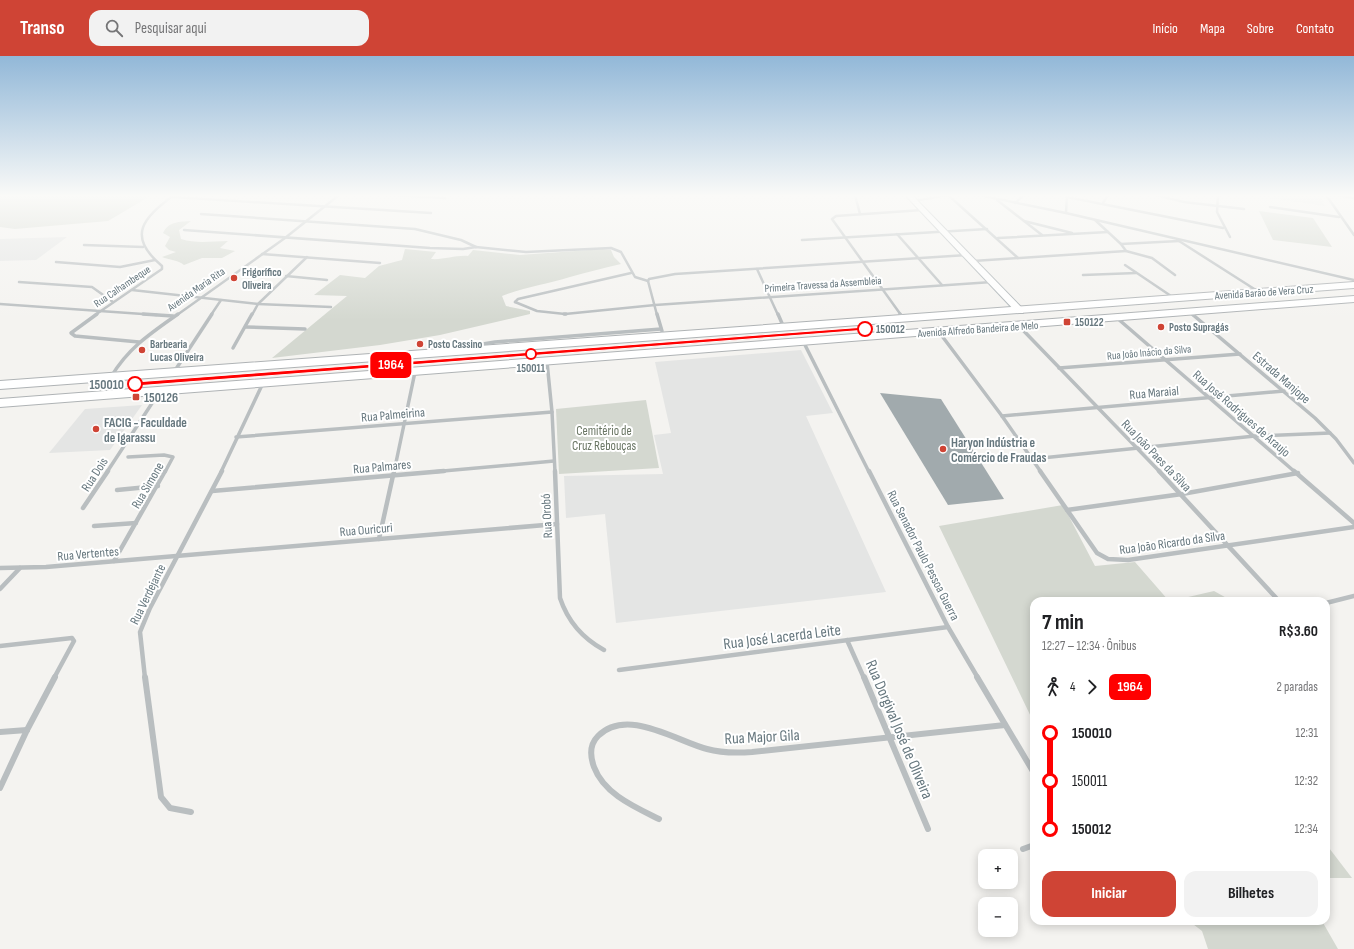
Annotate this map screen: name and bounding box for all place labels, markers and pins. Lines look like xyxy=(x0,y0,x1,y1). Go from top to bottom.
place label: Frigorífico Oliveira xyxy=(242,266,282,292)
marker: Frigorífico Oliveira xyxy=(229,273,239,283)
place label: 150122 xyxy=(1075,316,1104,329)
marker: 150122 xyxy=(1062,317,1072,327)
marker: 150012 xyxy=(857,321,873,337)
place label: Posto Supragás xyxy=(1169,321,1229,334)
marker: Posto Supragás xyxy=(1156,322,1166,332)
place label: 150012 xyxy=(876,323,905,336)
place label: Barbearia Lucas Oliveira xyxy=(150,338,204,364)
place label: Posto Cassino xyxy=(428,338,483,351)
marker: Posto Cassino xyxy=(415,339,425,349)
marker: Barbearia Lucas Oliveira xyxy=(137,345,147,355)
marker: 150011 xyxy=(525,348,537,360)
place label: 150011 xyxy=(517,362,546,375)
marker: 150010 xyxy=(127,376,143,392)
place label: 150010 xyxy=(90,377,124,393)
place label: 150126 xyxy=(144,390,178,406)
marker: 150126 xyxy=(131,392,141,402)
place label: FACIG - Faculdade de Igarassu xyxy=(104,415,187,446)
marker: FACIG - Faculdade de Igarassu xyxy=(91,424,101,434)
place label: Haryon Indústria e Comércio de Fraudas xyxy=(951,435,1046,466)
marker: Haryon Indústria e Comércio de Fraudas xyxy=(938,444,948,454)

